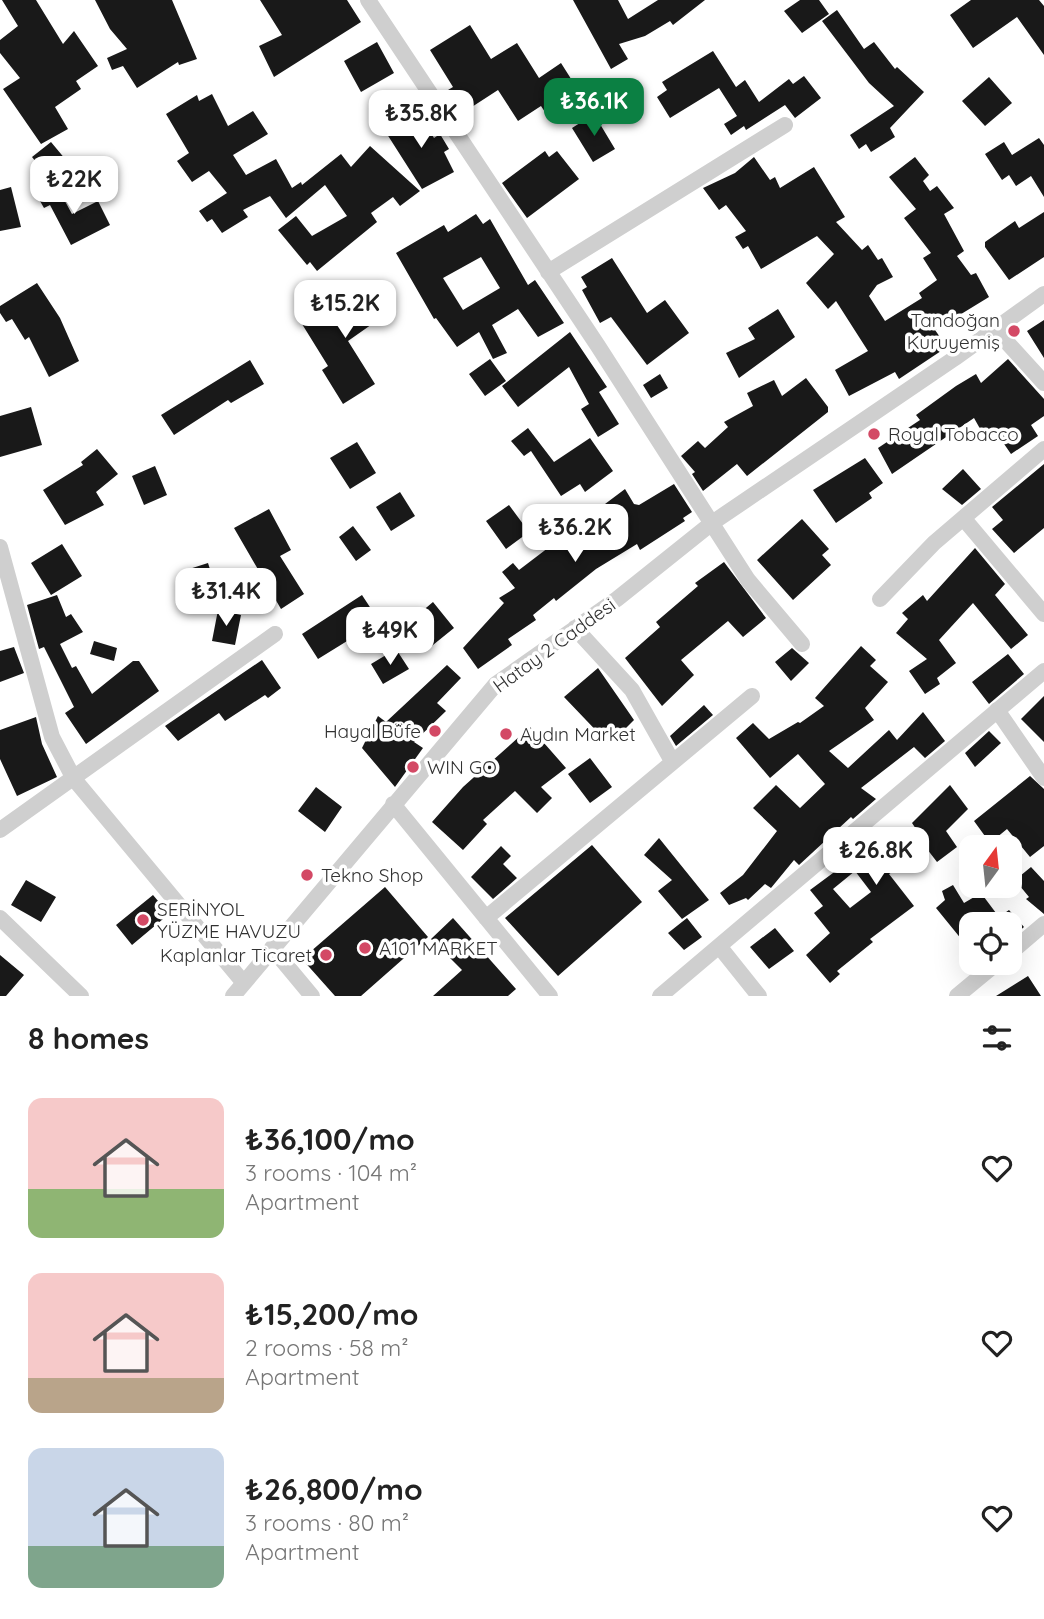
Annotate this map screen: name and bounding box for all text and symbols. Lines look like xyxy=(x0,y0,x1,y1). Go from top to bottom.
pin: ₺36.1K xyxy=(537,78,651,138)
text: ₺36.1K xyxy=(560,86,628,115)
pin: ₺35.8K xyxy=(364,90,478,150)
text: ₺35.8K xyxy=(385,98,457,127)
pin: ₺22K xyxy=(33,156,115,216)
text: ₺22K xyxy=(46,164,102,193)
pin: ₺15.2K xyxy=(288,280,402,340)
text: ₺15.2K xyxy=(310,288,380,317)
place label: Tandoğan Kuruyemiş xyxy=(907,308,1000,354)
marker: Tandoğan Kuruyemiş xyxy=(1006,323,1022,339)
place label: Royal Tobacco xyxy=(888,422,1019,446)
marker: Royal Tobacco xyxy=(866,426,882,442)
pin: ₺36.2K xyxy=(518,504,632,564)
text: ₺36.2K xyxy=(538,512,612,541)
pin: ₺31.4K xyxy=(169,568,283,628)
text: ₺31.4K xyxy=(191,576,261,605)
street label: Hatay 2 Caddesi xyxy=(488,593,620,697)
pin: ₺49K xyxy=(349,608,431,667)
text: ₺49K xyxy=(362,615,418,644)
place label: Hayal Büfe xyxy=(324,719,421,743)
place label: Aydın Market xyxy=(520,722,636,746)
marker: Hayal Büfe xyxy=(427,723,443,739)
marker: Aydın Market xyxy=(498,726,514,742)
place label: WIN GO xyxy=(427,755,497,779)
marker: WIN GO xyxy=(405,759,421,775)
pin: ₺26.8K xyxy=(819,828,933,887)
text: ₺26.8K xyxy=(839,835,913,864)
north arrow xyxy=(959,835,1022,898)
map controls xyxy=(959,835,1022,975)
place label: Tekno Shop xyxy=(321,863,423,887)
marker: Tekno Shop xyxy=(299,867,315,883)
place label: SERİNYOL YÜZME HAVUZU xyxy=(157,897,301,943)
marker: SERİNYOL YÜZME HAVUZU xyxy=(135,912,151,928)
button: locate xyxy=(959,912,1022,975)
place label: A101 MARKET xyxy=(379,936,498,960)
marker: A101 MARKET xyxy=(357,940,373,956)
place label: Kaplanlar Ticaret xyxy=(160,943,312,967)
marker: Kaplanlar Ticaret xyxy=(318,947,334,963)
text: 8 homes xyxy=(28,1019,149,1057)
icon: filters xyxy=(978,1019,1016,1057)
text: ₺36,100/mo xyxy=(245,1120,415,1158)
icon: home xyxy=(84,1126,168,1210)
icon: heart xyxy=(978,1149,1016,1187)
text: 3 rooms · 104 m² xyxy=(245,1158,417,1187)
text: Apartment xyxy=(245,1187,359,1216)
text: ₺15,200/mo xyxy=(245,1295,419,1333)
icon: home xyxy=(84,1301,168,1385)
icon: heart xyxy=(978,1324,1016,1362)
text: 2 rooms · 58 m² xyxy=(245,1333,408,1362)
text: Apartment xyxy=(245,1362,359,1391)
text: ₺26,800/mo xyxy=(245,1470,423,1508)
icon: home xyxy=(84,1476,168,1560)
icon: heart xyxy=(978,1499,1016,1537)
text: 3 rooms · 80 m² xyxy=(245,1508,409,1537)
text: Apartment xyxy=(245,1537,359,1566)

